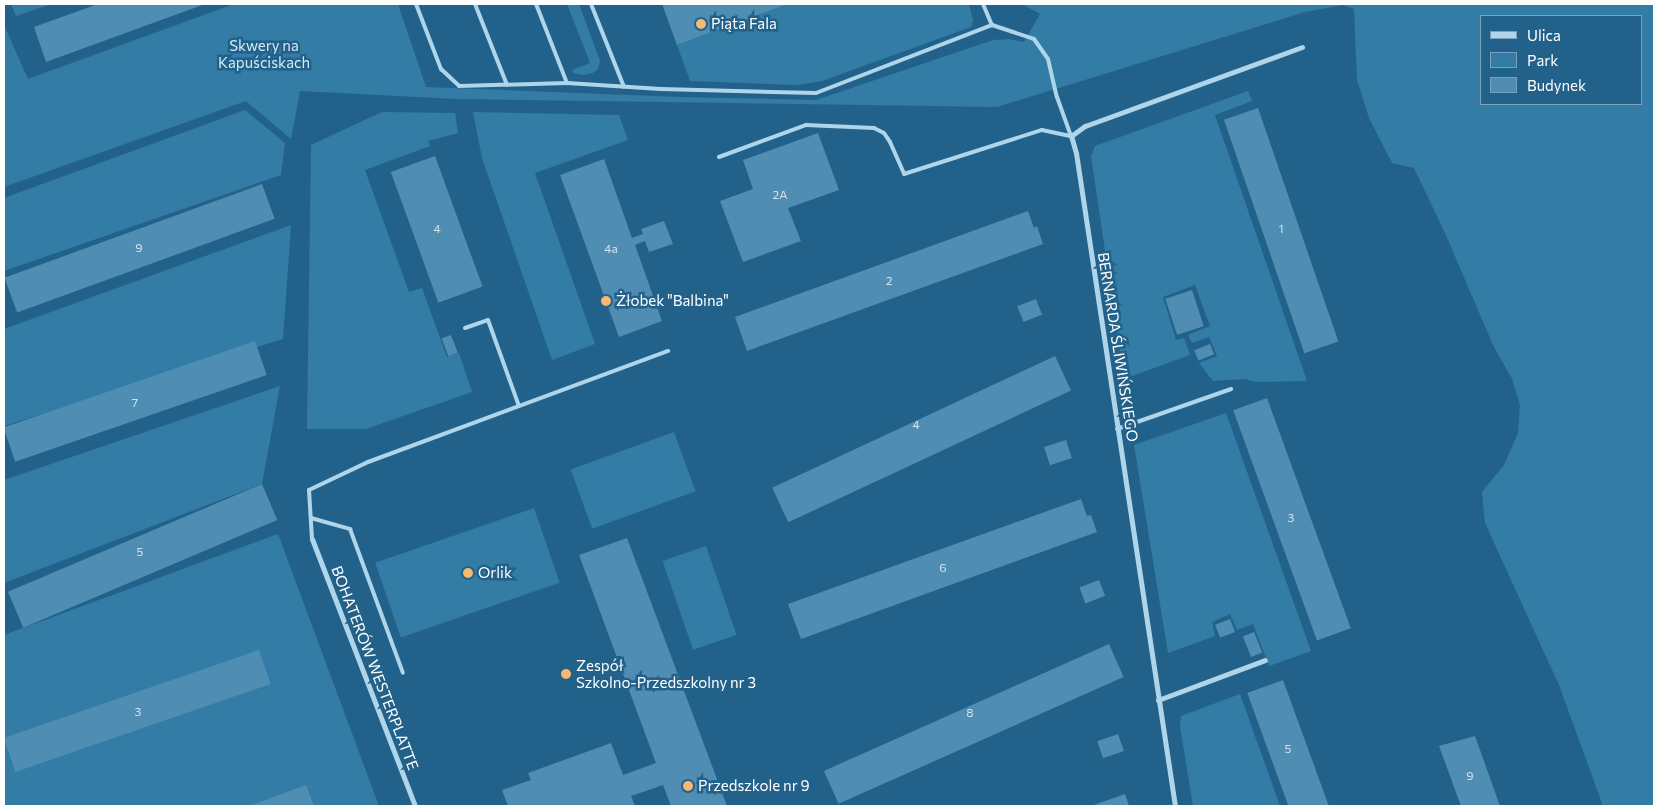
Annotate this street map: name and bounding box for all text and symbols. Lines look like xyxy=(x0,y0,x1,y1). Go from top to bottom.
place label: Piąta Fala xyxy=(711,15,777,33)
legend xyxy=(1480,15,1643,105)
marker: Piąta Fala xyxy=(695,18,707,30)
text: Ulica xyxy=(1527,26,1561,44)
park label: Skwery na Kapuściskach xyxy=(218,36,310,71)
text: Park xyxy=(1527,51,1558,69)
text: Budynek xyxy=(1527,76,1586,94)
house number: 2A xyxy=(773,188,787,202)
house number: 4 xyxy=(433,222,441,236)
house number: 1 xyxy=(1278,222,1284,236)
house number: 9 xyxy=(135,241,143,255)
house number: 4a xyxy=(604,242,618,256)
street label: BERNARDA ŚLIWIŃSKIEGO xyxy=(1094,251,1142,443)
house number: 2 xyxy=(886,274,892,288)
place label: Żłobek "Balbina" xyxy=(616,292,729,310)
marker: Żłobek "Balbina" xyxy=(600,295,612,307)
house number: 7 xyxy=(132,396,138,410)
house number: 4 xyxy=(912,418,920,432)
house number: 3 xyxy=(1288,511,1294,525)
house number: 5 xyxy=(137,545,143,559)
house number: 6 xyxy=(939,561,947,575)
street label: BOHATERÓW WESTERPLATTE xyxy=(328,563,422,773)
place label: Orlik xyxy=(478,564,512,582)
marker: Orlik xyxy=(462,567,474,579)
place label: Zespół Szkolno-Przedszkolny nr 3 xyxy=(576,656,756,691)
marker: Zespół Szkolno-Przedszkolny nr 3 xyxy=(560,668,572,680)
house number: 3 xyxy=(135,705,141,719)
house number: 8 xyxy=(966,706,974,720)
house number: 5 xyxy=(1285,742,1291,756)
house number: 9 xyxy=(1466,769,1474,783)
place label: Przedszkole nr 9 xyxy=(698,777,810,795)
marker: Przedszkole nr 9 xyxy=(682,780,694,792)

